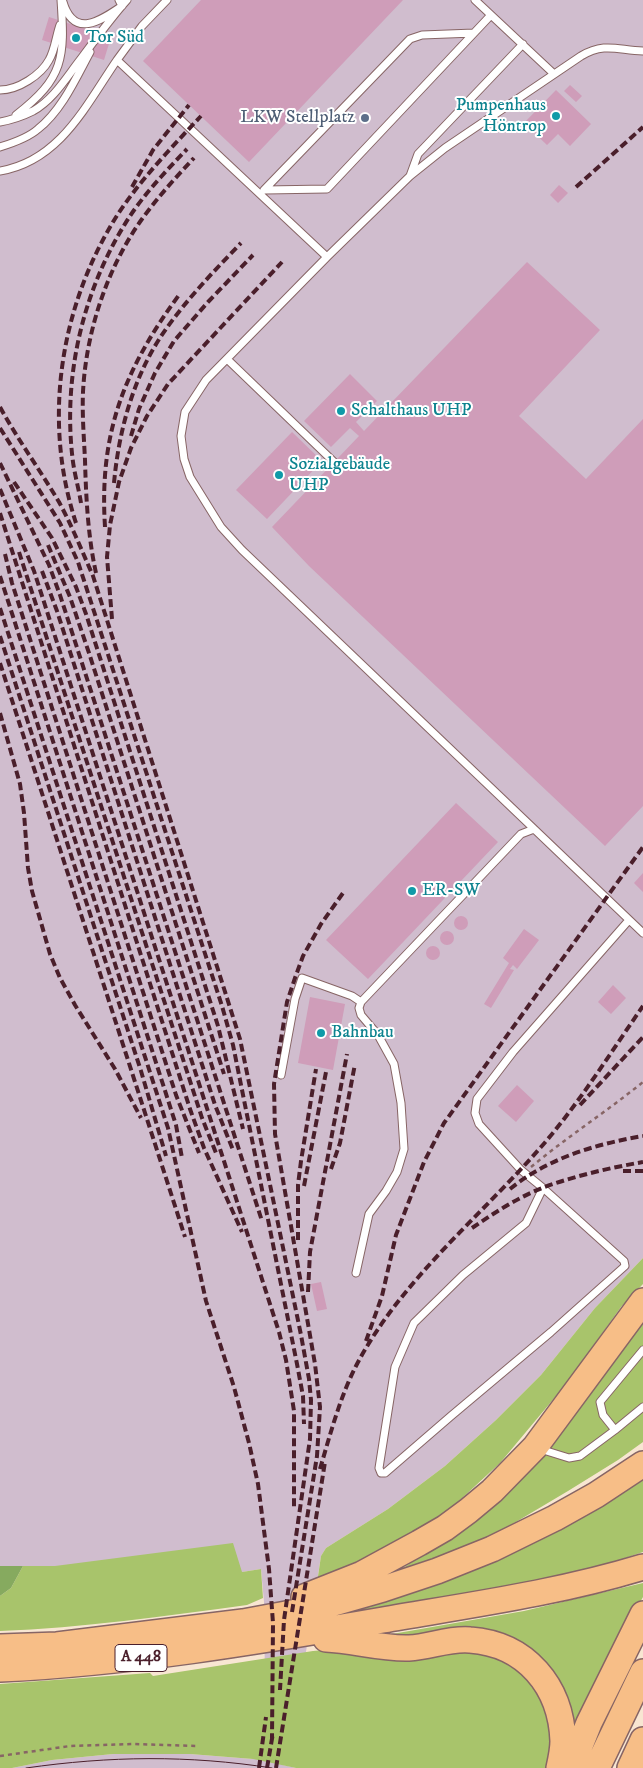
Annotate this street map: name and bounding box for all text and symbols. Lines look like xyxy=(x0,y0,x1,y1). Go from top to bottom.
place label: Tor Süd xyxy=(86,27,144,49)
marker: Tor Süd xyxy=(70,32,82,44)
place label: Pumpenhaus Höntrop xyxy=(456,95,546,138)
place label: LKW Stellplatz xyxy=(240,107,355,129)
marker: Pumpenhaus Höntrop xyxy=(550,110,562,122)
marker: LKW Stellplatz xyxy=(359,112,371,124)
place label: Schalthaus UHP xyxy=(351,400,472,422)
marker: Schalthaus UHP xyxy=(335,405,347,417)
place label: Sozialgebäude UHP xyxy=(289,454,390,496)
marker: Sozialgebäude UHP xyxy=(273,469,285,481)
place label: ER-SW xyxy=(422,880,480,902)
marker: ER-SW xyxy=(406,885,418,897)
place label: Bahnbau xyxy=(331,1022,394,1044)
marker: Bahnbau xyxy=(315,1027,327,1039)
road number: A 448 xyxy=(115,1645,167,1672)

